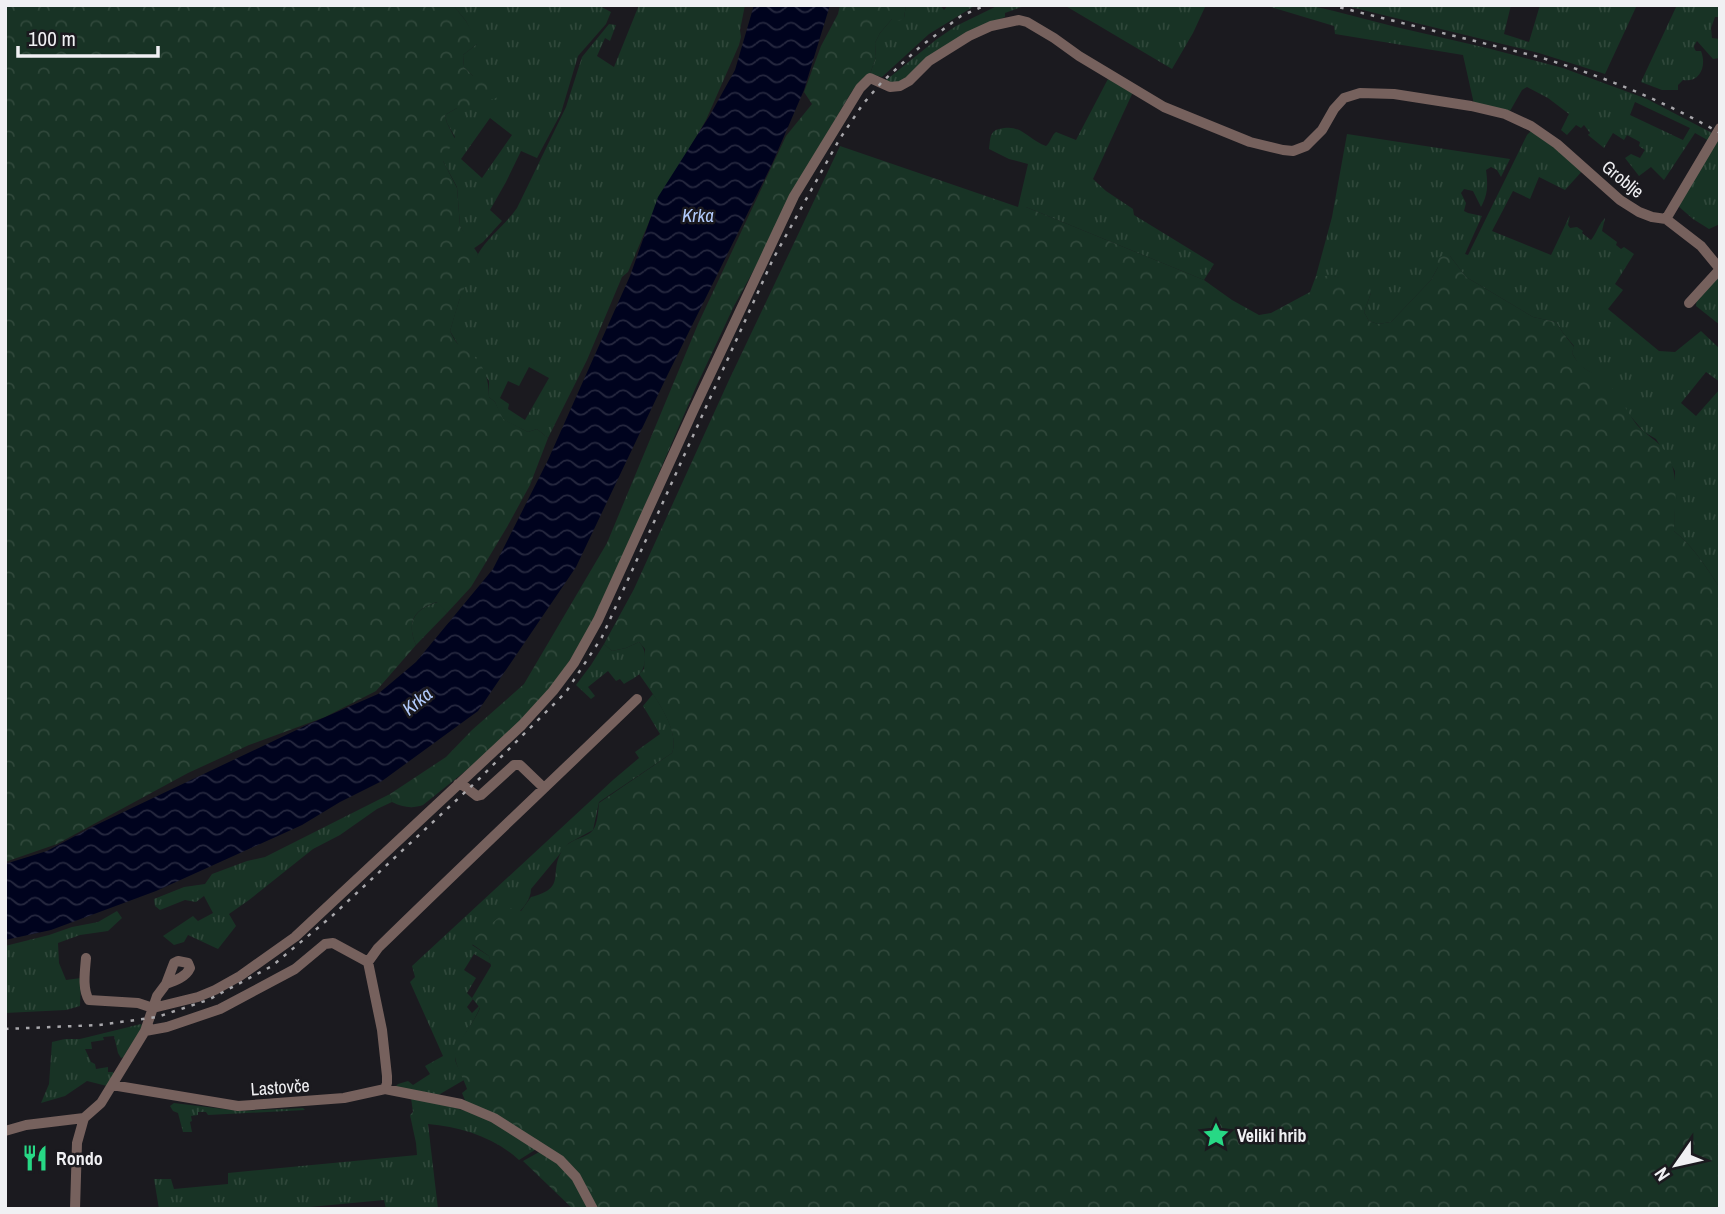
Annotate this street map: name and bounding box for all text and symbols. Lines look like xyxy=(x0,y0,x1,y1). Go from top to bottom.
scale bar xyxy=(18,14,158,58)
text: 100 m xyxy=(28,24,76,53)
street label: Groblje xyxy=(1597,154,1649,204)
water label: Krka xyxy=(682,202,714,228)
water label: Krka xyxy=(396,681,438,721)
street label: Lastovče xyxy=(250,1072,310,1102)
place icon: Veliki hrib xyxy=(1201,1120,1231,1150)
place label: Veliki hrib xyxy=(1237,1123,1306,1148)
north arrow xyxy=(1641,1130,1711,1200)
restaurant icon: Rondo xyxy=(20,1143,50,1173)
place label: Rondo xyxy=(56,1146,103,1171)
text: N xyxy=(1648,1163,1676,1186)

